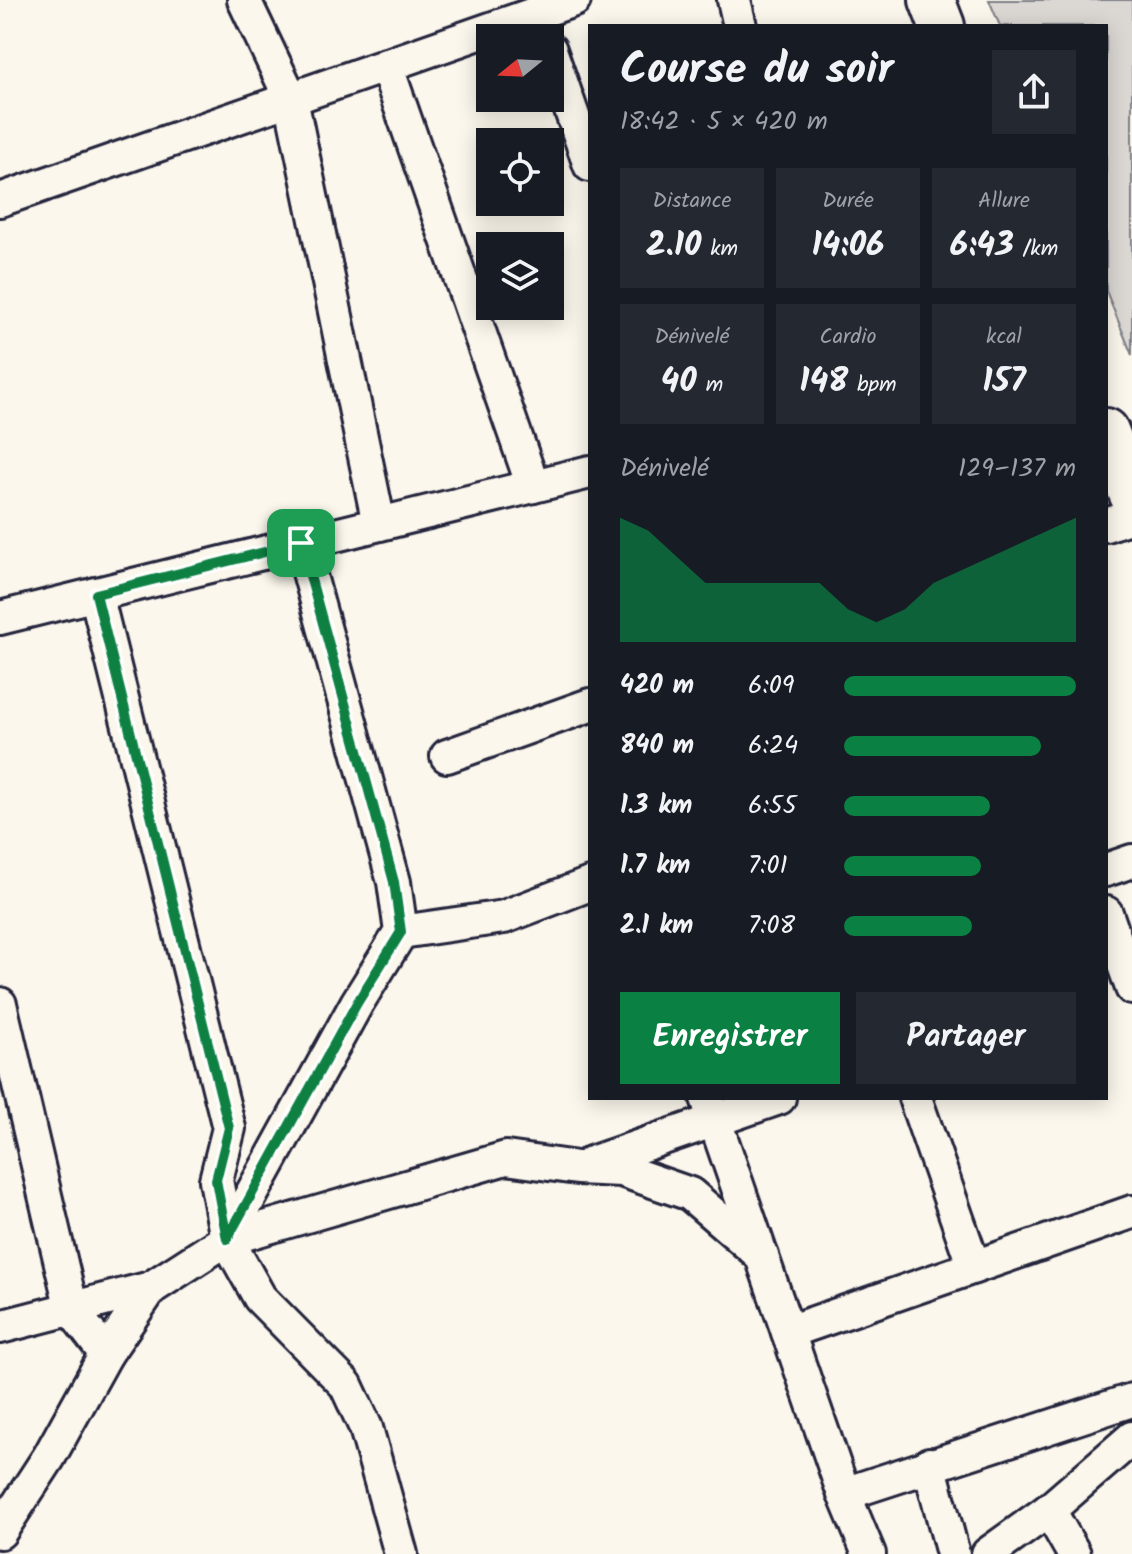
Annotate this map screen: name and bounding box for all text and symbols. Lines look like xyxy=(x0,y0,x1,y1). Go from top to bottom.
north arrow xyxy=(476,24,564,112)
map controls xyxy=(476,24,564,320)
text: Course du soir xyxy=(620,36,894,106)
button: share xyxy=(992,50,1076,134)
text: 18:42 · 5 × 420 m xyxy=(620,101,828,143)
button: locate xyxy=(476,128,564,216)
text: Distance xyxy=(652,184,732,219)
text: Durée xyxy=(822,184,874,219)
text: Allure xyxy=(978,184,1030,219)
text: 2.10 xyxy=(646,219,701,273)
text: 14:06 xyxy=(811,219,885,273)
text: 6:43 xyxy=(950,219,1014,273)
button: layers xyxy=(476,232,564,320)
text: km xyxy=(701,232,738,267)
text: /km xyxy=(1014,232,1058,267)
text: Dénivelé xyxy=(655,320,730,355)
text: Cardio xyxy=(820,320,876,355)
text: kcal xyxy=(986,320,1022,355)
text: 40 xyxy=(661,355,697,409)
text: 148 xyxy=(799,355,848,409)
text: 157 xyxy=(982,355,1026,409)
text: m xyxy=(697,368,723,403)
text: bpm xyxy=(848,368,897,403)
text: Dénivelé xyxy=(620,448,709,490)
text: 129–137 m xyxy=(958,448,1076,490)
pin xyxy=(267,509,335,577)
icon: arrive xyxy=(279,521,323,565)
text: 420 m xyxy=(620,665,694,707)
text: 6:09 xyxy=(748,665,795,707)
text: 840 m xyxy=(620,725,694,767)
text: 6:24 xyxy=(748,725,798,767)
text: 1.3 km xyxy=(620,785,692,827)
text: 6:55 xyxy=(748,785,797,827)
text: 1.7 km xyxy=(620,845,690,887)
text: 7:01 xyxy=(748,845,788,887)
text: 2.1 km xyxy=(620,905,693,947)
text: 7:08 xyxy=(748,905,795,947)
button: Enregistrer xyxy=(620,992,840,1084)
button: Partager xyxy=(856,992,1076,1084)

